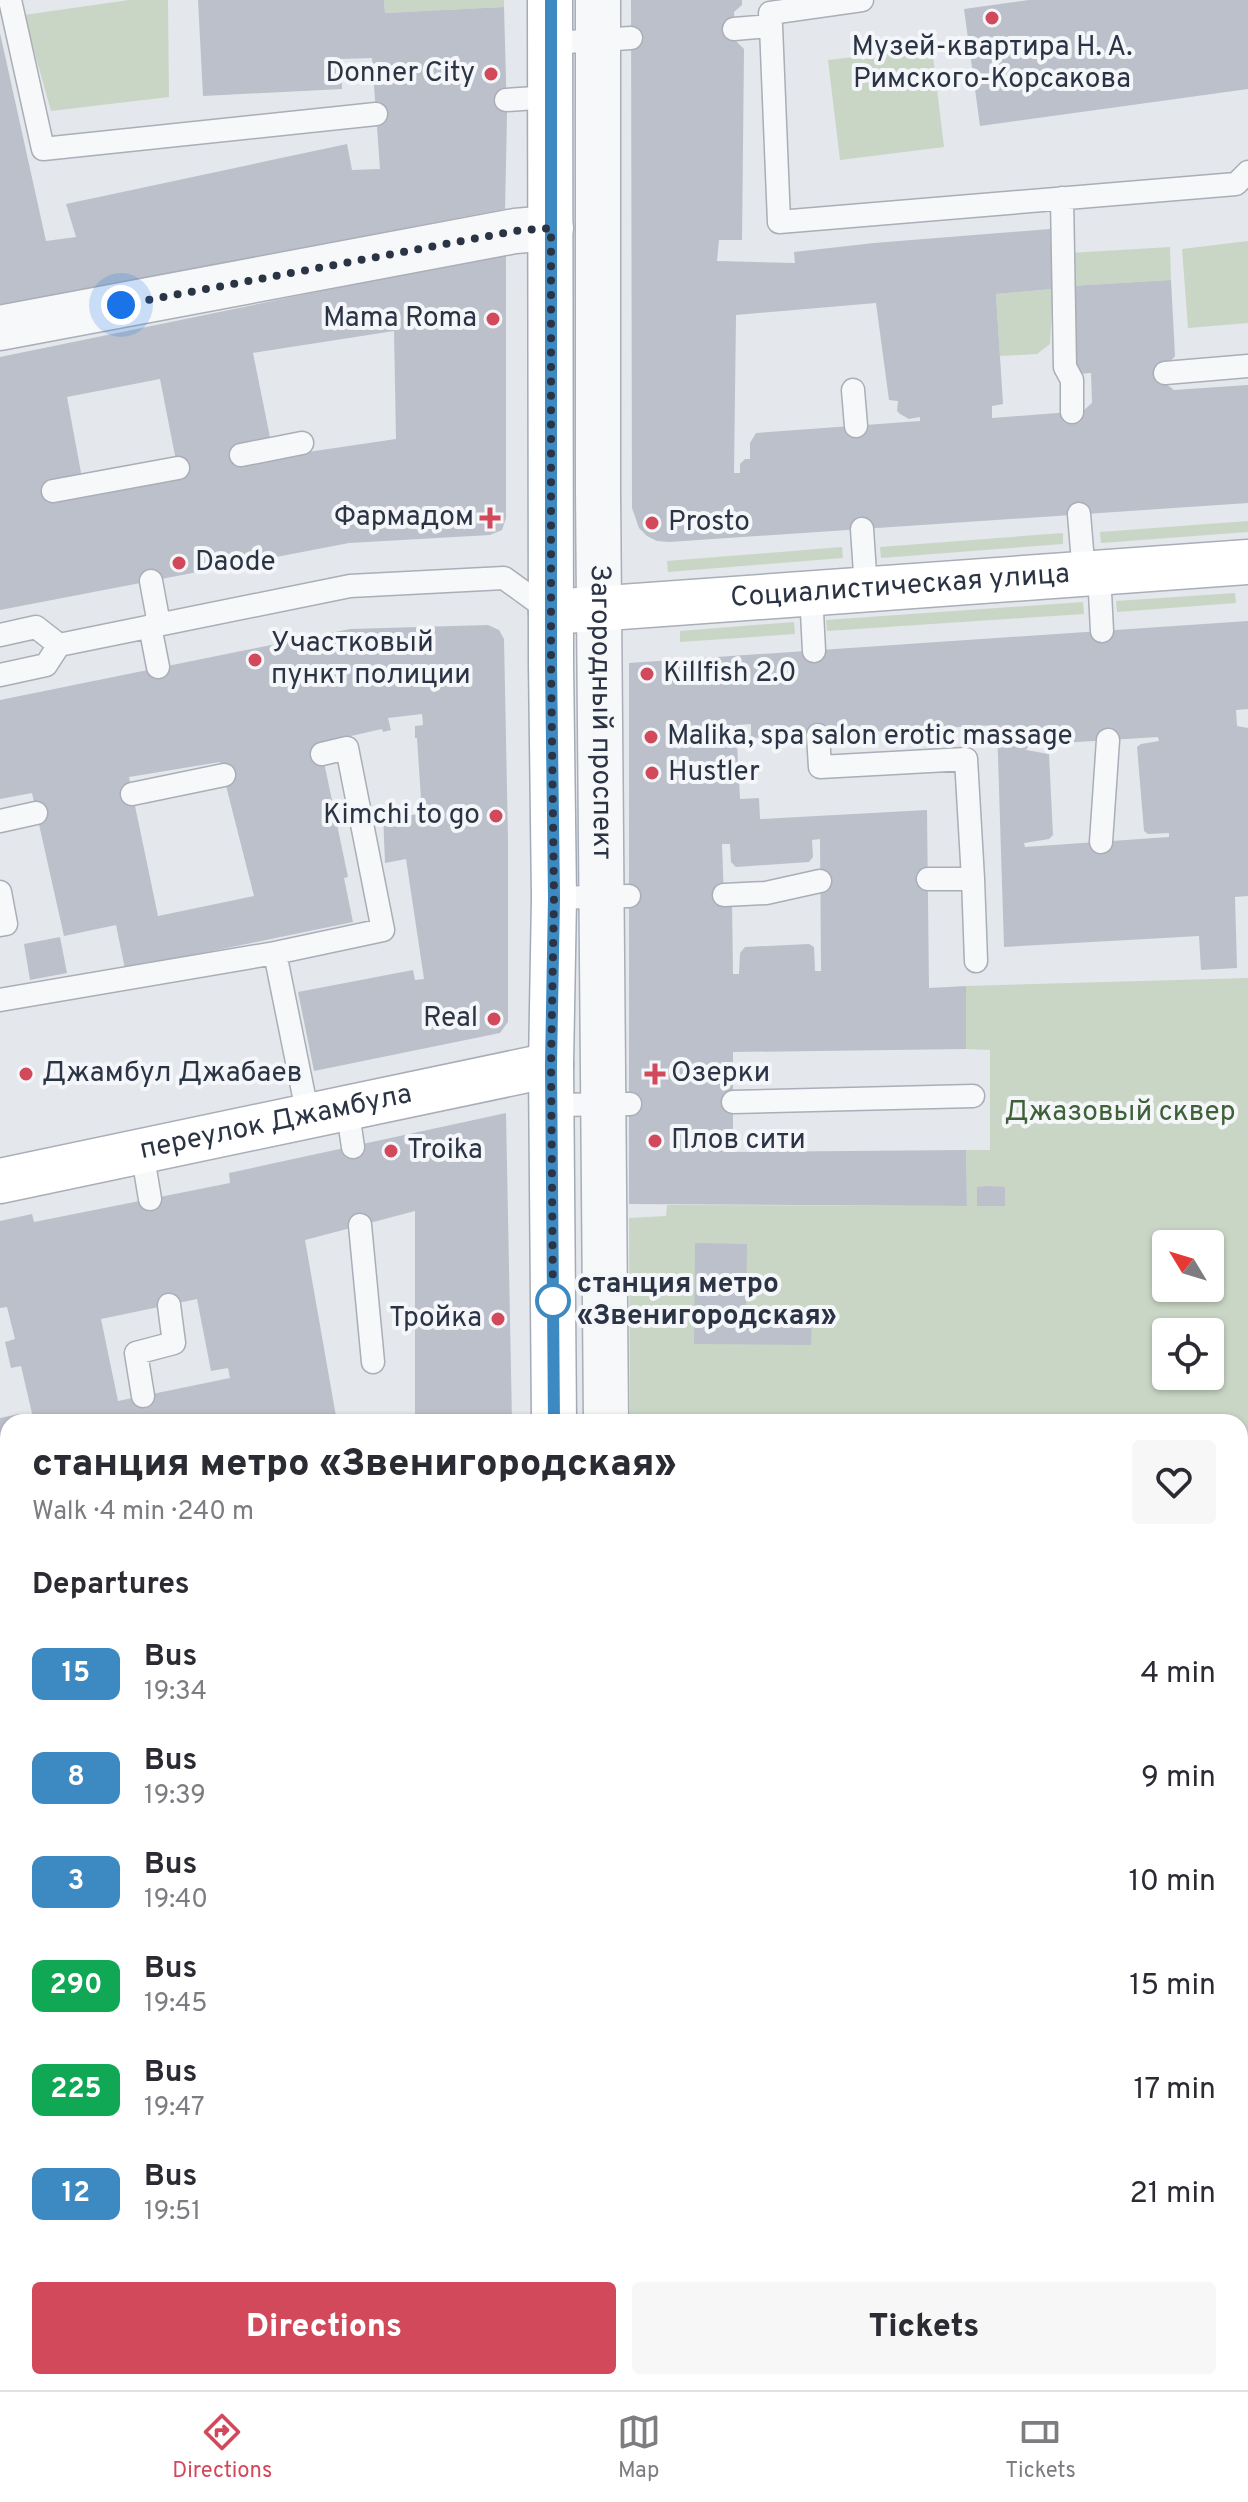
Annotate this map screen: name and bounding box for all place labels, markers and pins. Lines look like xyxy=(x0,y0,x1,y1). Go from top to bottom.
marker: Музей-квартира Н. А. Римского-Корсакова xyxy=(983,9,1001,27)
place label: Музей-квартира Н. А. Римского-Корсакова xyxy=(851,30,1133,98)
place label: Donner City xyxy=(325,56,475,92)
marker: Donner City xyxy=(482,65,500,83)
place label: Mama Roma xyxy=(323,301,477,337)
marker: Mama Roma xyxy=(484,310,502,328)
place label: Фармадом xyxy=(334,500,474,536)
place label: Prosto xyxy=(668,505,750,541)
marker: Фармадом xyxy=(481,509,499,527)
marker: Prosto xyxy=(643,514,661,532)
place label: Daode xyxy=(195,545,276,581)
marker: Daode xyxy=(170,554,188,572)
place label: Участковый пункт полиции xyxy=(271,626,471,694)
marker: Участковый пункт полиции xyxy=(246,651,264,669)
place label: Killfish 2.0 xyxy=(663,656,797,692)
marker: Killfish 2.0 xyxy=(638,665,656,683)
place label: Malika, spa salon erotic massage xyxy=(667,719,1073,755)
marker: Malika, spa salon erotic massage xyxy=(642,728,660,746)
place label: Hustler xyxy=(668,755,760,791)
marker: Hustler xyxy=(643,764,661,782)
place label: Kimchi to go xyxy=(323,798,480,834)
marker: Kimchi to go xyxy=(487,807,505,825)
place label: Real xyxy=(423,1001,478,1037)
marker: Real xyxy=(485,1010,503,1028)
place label: Джамбул Джабаев xyxy=(42,1056,302,1092)
place label: Озерки xyxy=(671,1056,770,1092)
marker: Джамбул Джабаев xyxy=(17,1065,35,1083)
marker: Озерки xyxy=(646,1065,664,1083)
place label: Плов сити xyxy=(671,1123,806,1159)
marker: Плов сити xyxy=(646,1132,664,1150)
place label: Troika xyxy=(407,1133,483,1169)
marker: Troika xyxy=(382,1142,400,1160)
place label: станция метро «Звенигородская» xyxy=(577,1267,837,1335)
marker: станция метро «Звенигородская» xyxy=(536,1284,570,1318)
place label: Тройка xyxy=(389,1301,482,1337)
marker: Тройка xyxy=(489,1310,507,1328)

